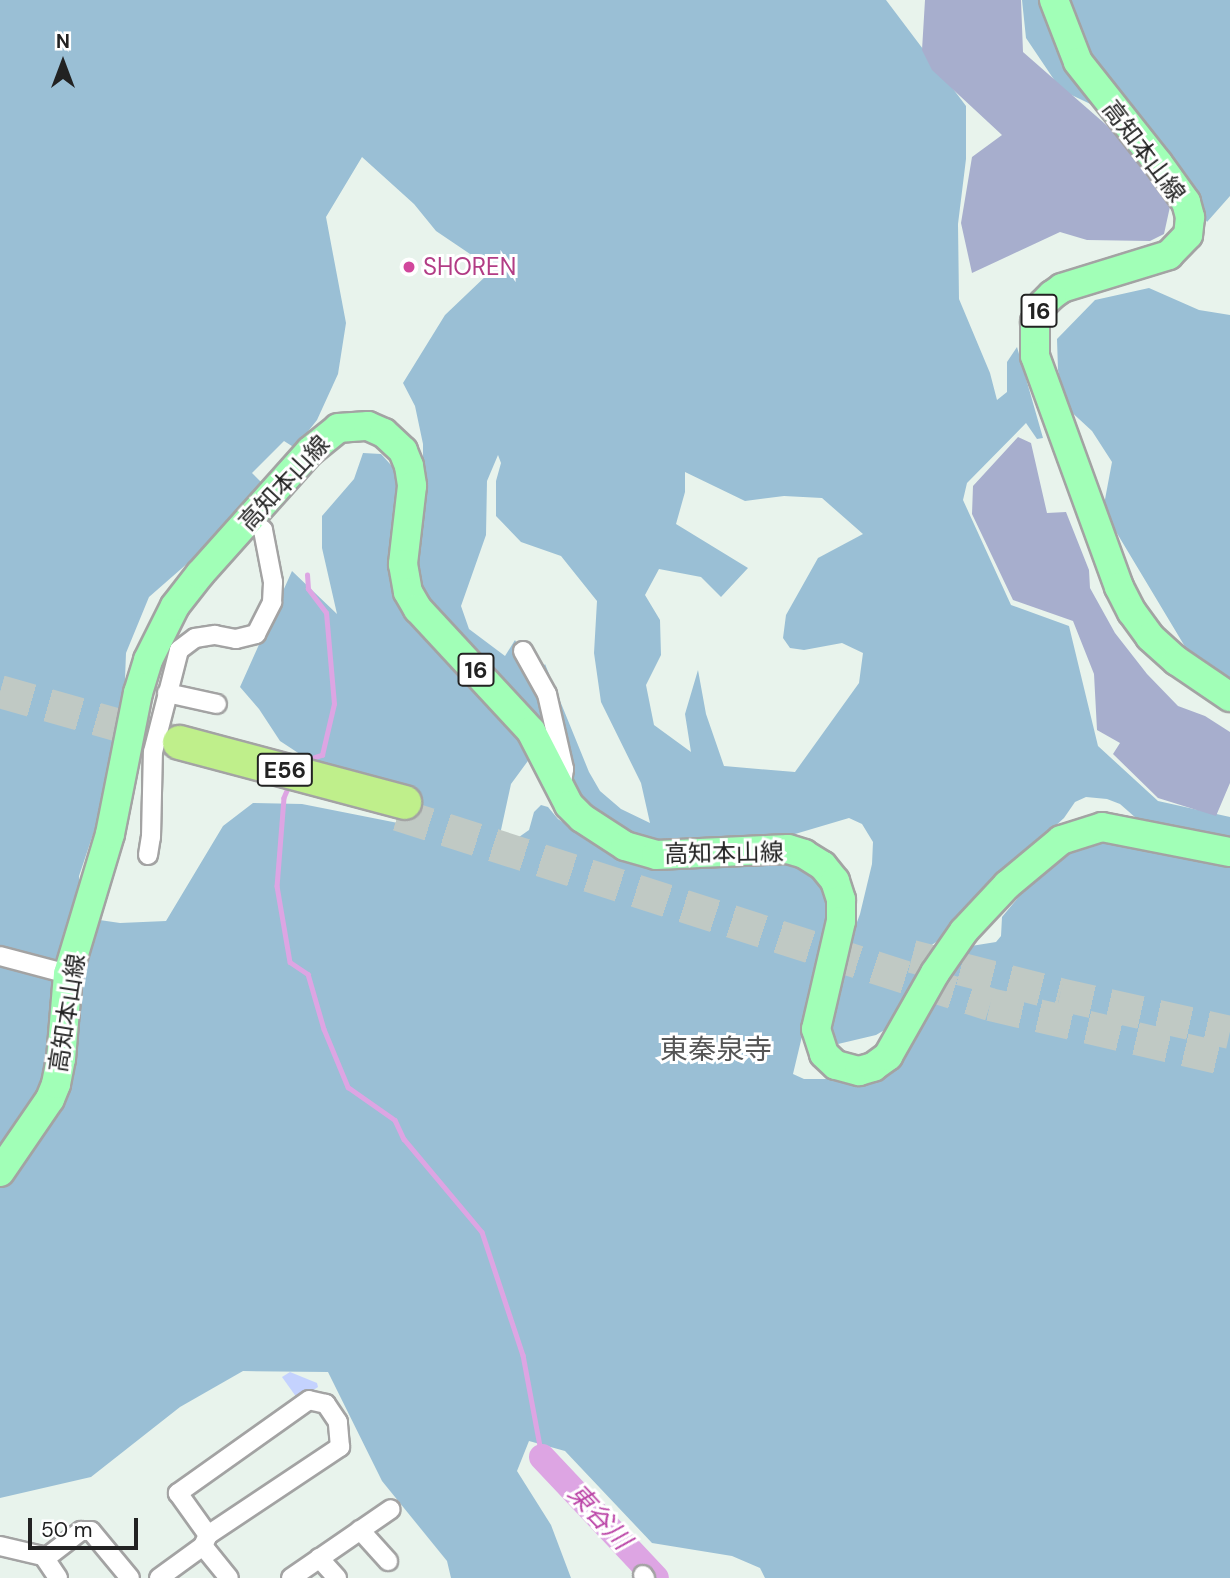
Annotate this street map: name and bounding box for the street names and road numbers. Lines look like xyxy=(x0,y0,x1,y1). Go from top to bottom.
street label: 高知本山線 xyxy=(1096,94,1192,208)
road number: 16 xyxy=(1020,292,1058,330)
street label: 高知本山線 xyxy=(233,429,335,537)
road number: 16 xyxy=(457,650,495,690)
road number: E56 xyxy=(255,750,315,790)
street label: 高知本山線 xyxy=(664,838,784,868)
street label: 高知本山線 xyxy=(43,951,91,1075)

